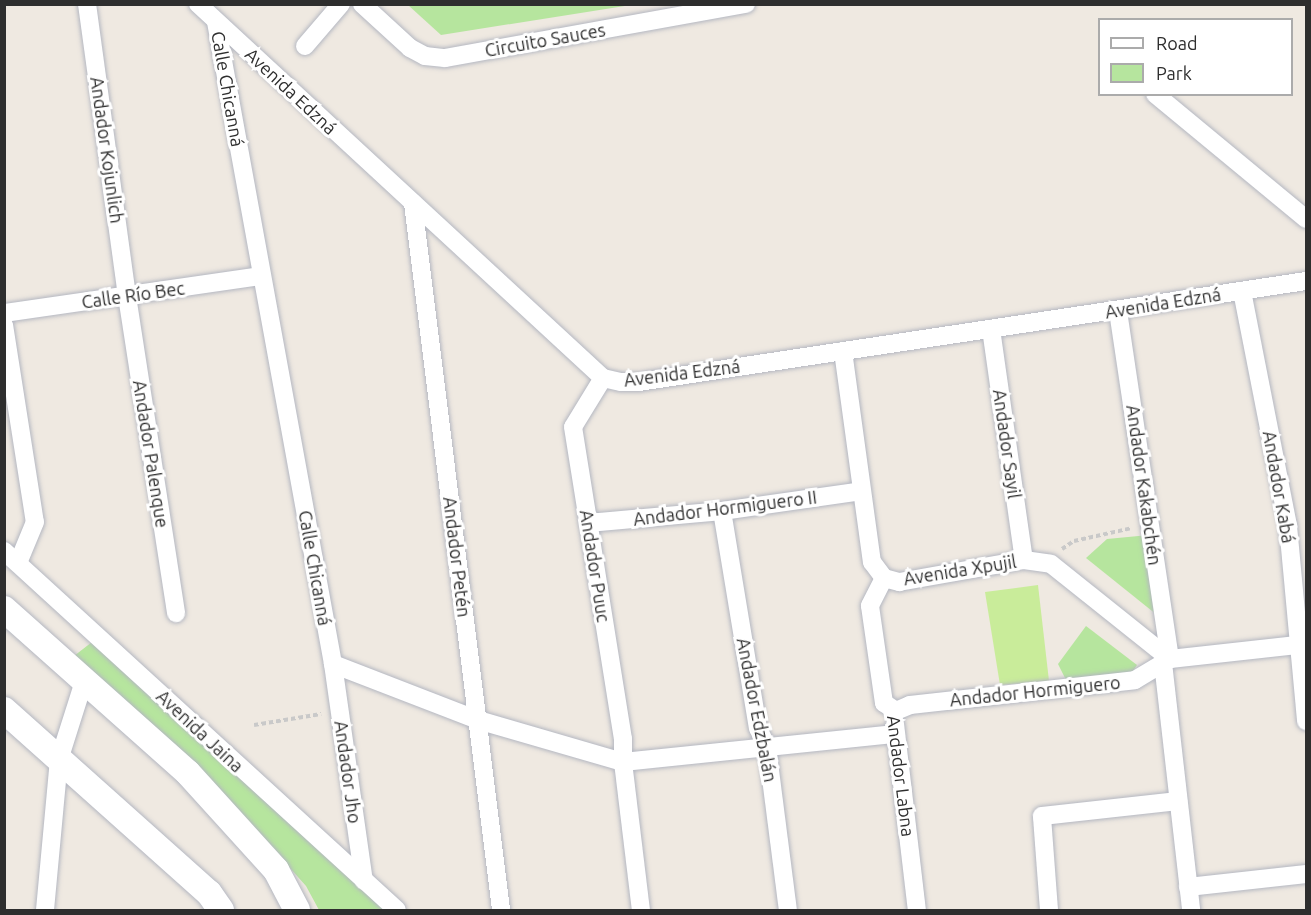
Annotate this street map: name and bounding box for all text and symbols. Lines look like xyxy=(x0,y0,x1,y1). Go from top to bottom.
legend xyxy=(1098,18,1293,96)
street label: Circuito Sauces xyxy=(483,19,607,61)
street label: Calle Chicanná xyxy=(207,30,249,148)
text: Road xyxy=(1156,33,1198,53)
street label: Avenida Edzná xyxy=(241,43,341,139)
text: Park xyxy=(1156,63,1192,83)
street label: Andador Kojunlich xyxy=(86,75,128,225)
street label: Calle Río Bec xyxy=(80,277,186,313)
street label: Avenida Edzná xyxy=(1104,283,1222,323)
street label: Avenida Edzná xyxy=(623,355,741,391)
street label: Andador Palenque xyxy=(129,379,173,529)
street label: Andador Sayil xyxy=(989,388,1025,500)
street label: Andador Kakabchén xyxy=(1122,403,1166,567)
street label: Andador Kabá xyxy=(1258,429,1300,545)
street label: Andador Hormiguero II xyxy=(632,486,818,530)
street label: Andador Petén xyxy=(439,495,475,619)
street label: Andador Puuc xyxy=(575,508,615,624)
street label: Calle Chicanná xyxy=(294,509,336,627)
street label: Avenida Xpujil xyxy=(902,550,1018,590)
street label: Andador Edzbalán xyxy=(732,636,782,784)
street label: Andador Hormiguero xyxy=(949,671,1121,711)
street label: Avenida Jaina xyxy=(152,685,248,777)
street label: Andador Labna xyxy=(883,714,919,838)
street label: Andador Jho xyxy=(330,719,366,825)

